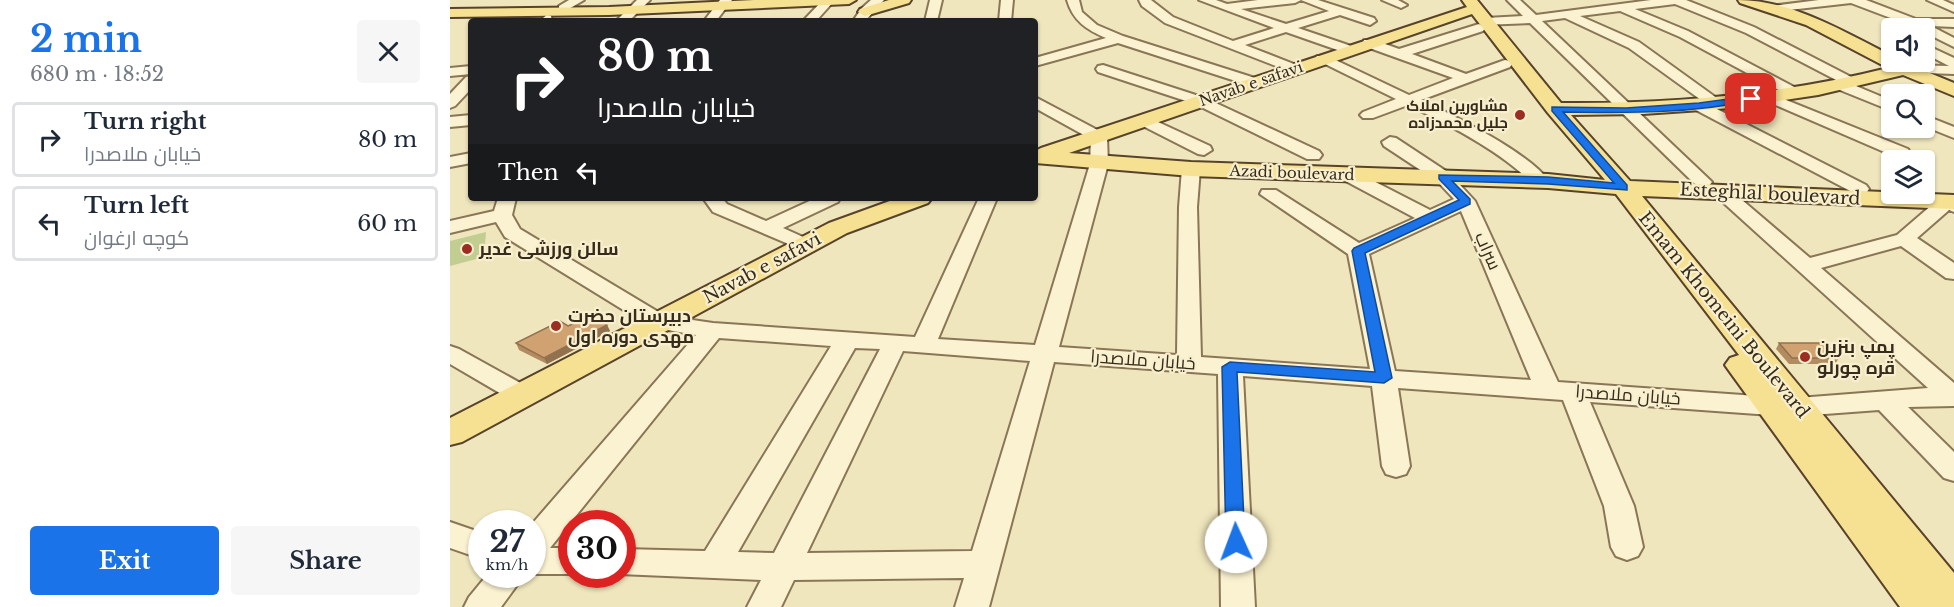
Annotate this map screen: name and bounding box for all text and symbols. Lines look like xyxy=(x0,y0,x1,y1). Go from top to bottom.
text: 2 min xyxy=(30,17,142,62)
map controls xyxy=(1881,18,1935,204)
button: sound xyxy=(1881,18,1935,72)
button: close xyxy=(357,20,420,83)
text: 80 m xyxy=(597,30,713,82)
icon: right xyxy=(498,42,576,120)
street label: Navab e safavi xyxy=(1196,57,1305,110)
text: 680 m · 18:52 xyxy=(30,62,164,86)
pin xyxy=(1725,73,1776,124)
icon: arrive xyxy=(1734,82,1767,115)
button: search xyxy=(1881,84,1935,138)
text: خیابان ملاصدرا xyxy=(597,91,755,124)
place label: مشاورین املاک جلیل محمدزاده xyxy=(1406,96,1508,132)
text: Turn right xyxy=(84,108,206,135)
marker: مشاورین املاک جلیل محمدزاده xyxy=(1513,108,1527,122)
icon: right xyxy=(33,123,66,156)
text: 80 m xyxy=(358,126,417,153)
text: خیابان ملاصدرا xyxy=(84,142,201,166)
button: layers xyxy=(1881,150,1935,204)
icon: left xyxy=(571,156,604,189)
text: Then xyxy=(498,159,559,186)
street label: Azadi boulevard xyxy=(1228,161,1355,184)
street label: Esteghlal boulevard xyxy=(1679,178,1861,210)
text: Turn left xyxy=(84,192,189,219)
icon: left xyxy=(33,207,66,240)
street label: Emam Khomeini Boulevard xyxy=(1634,207,1814,423)
text: 60 m xyxy=(357,210,417,237)
text: کوچه ارغوان xyxy=(84,226,189,250)
street label: Navab e safavi xyxy=(699,228,825,308)
street label: سراب xyxy=(1470,229,1506,273)
place label: سالن ورزشی غدیر xyxy=(478,238,619,260)
marker: سالن ورزشی غدیر xyxy=(460,242,474,256)
place label: دبیرستان حضرت مهدی دوره اول xyxy=(568,305,694,348)
marker: دبیرستان حضرت مهدی دوره اول xyxy=(549,319,563,333)
place label: پمپ بنزین قره چورلو xyxy=(1817,336,1895,380)
street label: خیابان ملاصدرا xyxy=(1090,345,1196,375)
marker: پمپ بنزین قره چورلو xyxy=(1798,350,1812,364)
street label: خیابان ملاصدرا xyxy=(1575,380,1681,410)
speed limit sign: 30 xyxy=(558,510,636,588)
position arrow xyxy=(1204,510,1268,574)
text: 27 xyxy=(489,523,525,560)
button: Exit xyxy=(30,526,219,595)
button: Share xyxy=(231,526,420,595)
text: km/h xyxy=(486,555,528,574)

